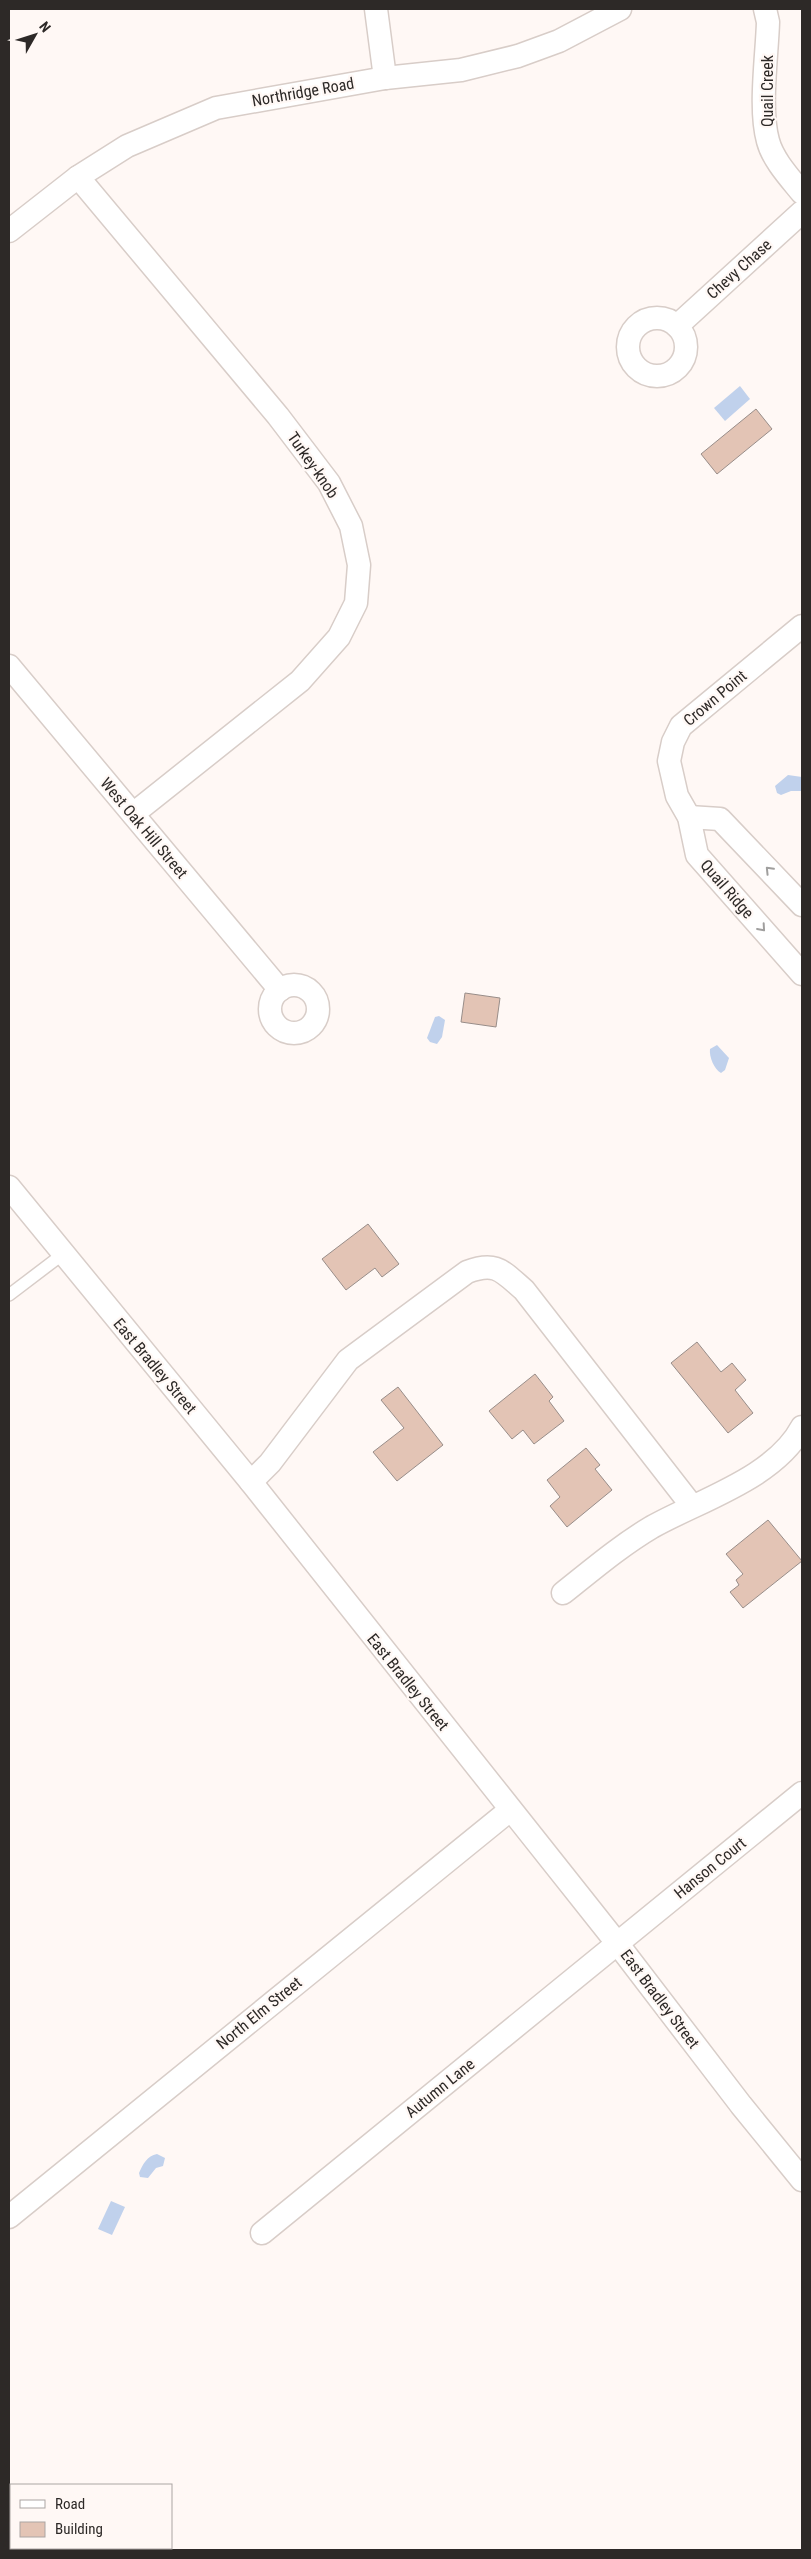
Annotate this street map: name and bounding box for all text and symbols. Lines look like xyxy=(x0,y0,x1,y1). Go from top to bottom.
north arrow xyxy=(10,10,60,60)
text: N xyxy=(36,18,54,35)
street label: Quail Creek xyxy=(758,54,777,127)
street label: Northridge Road xyxy=(250,74,356,110)
street label: Chevy Chase xyxy=(703,235,775,303)
street label: Turkey-knob xyxy=(283,428,343,502)
street label: Crown Point xyxy=(680,666,751,730)
street label: West Oak Hill Street xyxy=(96,774,192,882)
street label: Quail Ridge xyxy=(696,856,758,922)
one-way arrow xyxy=(766,866,775,875)
one-way arrow xyxy=(756,923,765,932)
street label: East Bradley Street xyxy=(109,1314,201,1418)
street label: East Bradley Street xyxy=(363,1630,453,1734)
street label: Hanson Court xyxy=(670,1833,750,1903)
street label: East Bradley Street xyxy=(617,1946,704,2052)
street label: North Elm Street xyxy=(213,1973,306,2053)
street label: Autumn Lane xyxy=(402,2054,478,2122)
legend xyxy=(10,2484,172,2549)
text: Road xyxy=(55,2495,85,2513)
text: Building xyxy=(55,2520,103,2538)

